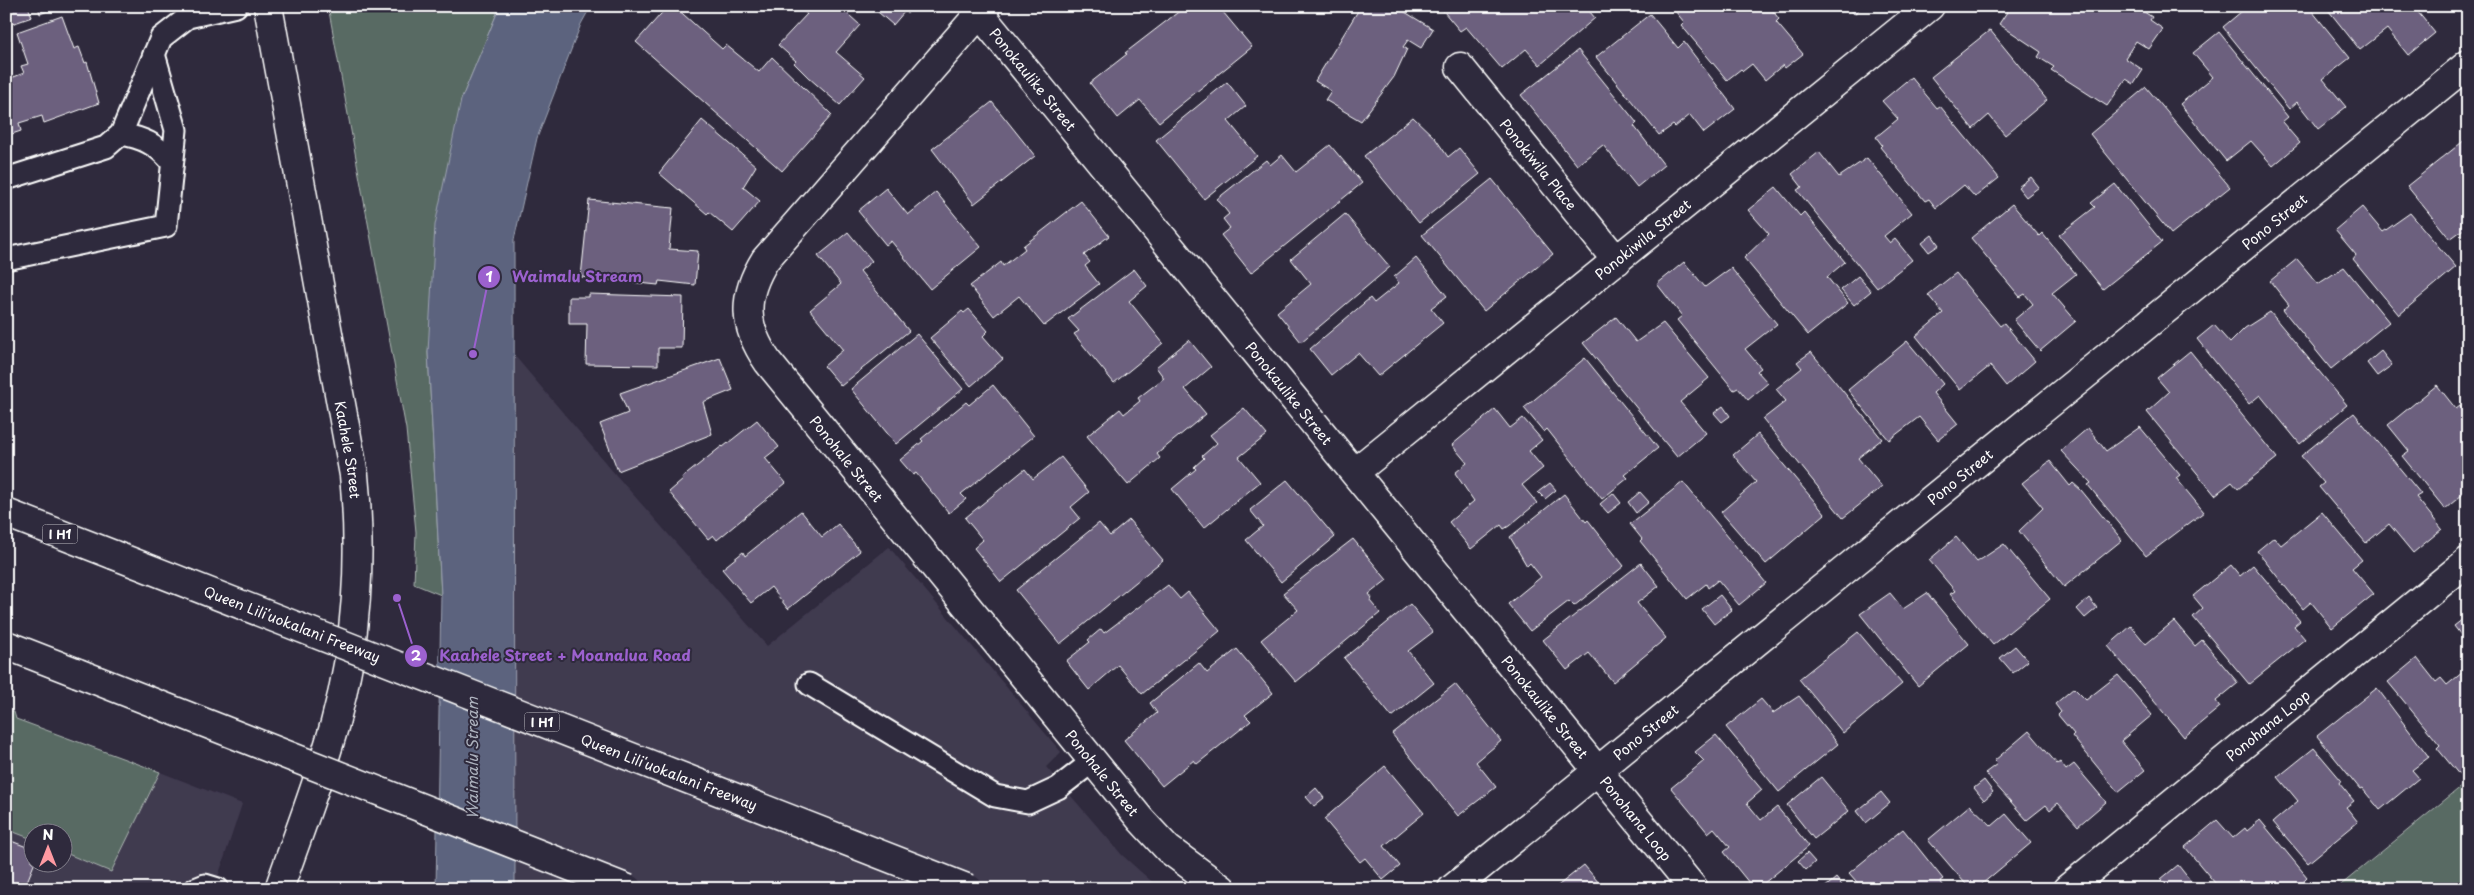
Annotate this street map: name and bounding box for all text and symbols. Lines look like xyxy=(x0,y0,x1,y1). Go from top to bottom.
street label: Ponokaulike Street xyxy=(985,23,1082,135)
street label: Ponokiwila Place xyxy=(1495,114,1582,214)
street label: Pono Street xyxy=(2237,188,2312,255)
street label: Ponokiwila Street xyxy=(1590,193,1695,285)
callout: Waimalu Stream xyxy=(477,262,652,292)
text: 1 xyxy=(485,264,493,287)
text: Waimalu Stream xyxy=(512,264,642,287)
street label: Ponokaulike Street xyxy=(1241,337,1338,449)
street label: Kaahele Street xyxy=(330,399,366,500)
street label: Ponohale Street xyxy=(805,411,888,507)
street label: Pono Street xyxy=(1922,443,1997,510)
road number: I H1 xyxy=(42,524,78,544)
street label: Queen Liliʻuokalani Freeway xyxy=(201,581,383,667)
callout: Kaahele Street + Moanalua Road xyxy=(403,641,702,671)
text: 2 xyxy=(411,643,422,666)
text: Kaahele Street + Moanalua Road xyxy=(439,643,691,666)
street label: Ponokaulike Street xyxy=(1497,651,1594,763)
street label: Ponohana Loop xyxy=(2221,684,2314,766)
water label: Waimalu Stream xyxy=(460,697,483,819)
street label: Pono Street xyxy=(1608,699,1683,765)
road number: I H1 xyxy=(524,712,560,732)
street label: Ponohale Street xyxy=(1061,725,1144,821)
street label: Queen Liliʻuokalani Freeway xyxy=(578,729,760,815)
street label: Ponohana Loop xyxy=(1595,771,1677,865)
north arrow xyxy=(22,822,72,872)
text: N xyxy=(42,824,54,845)

